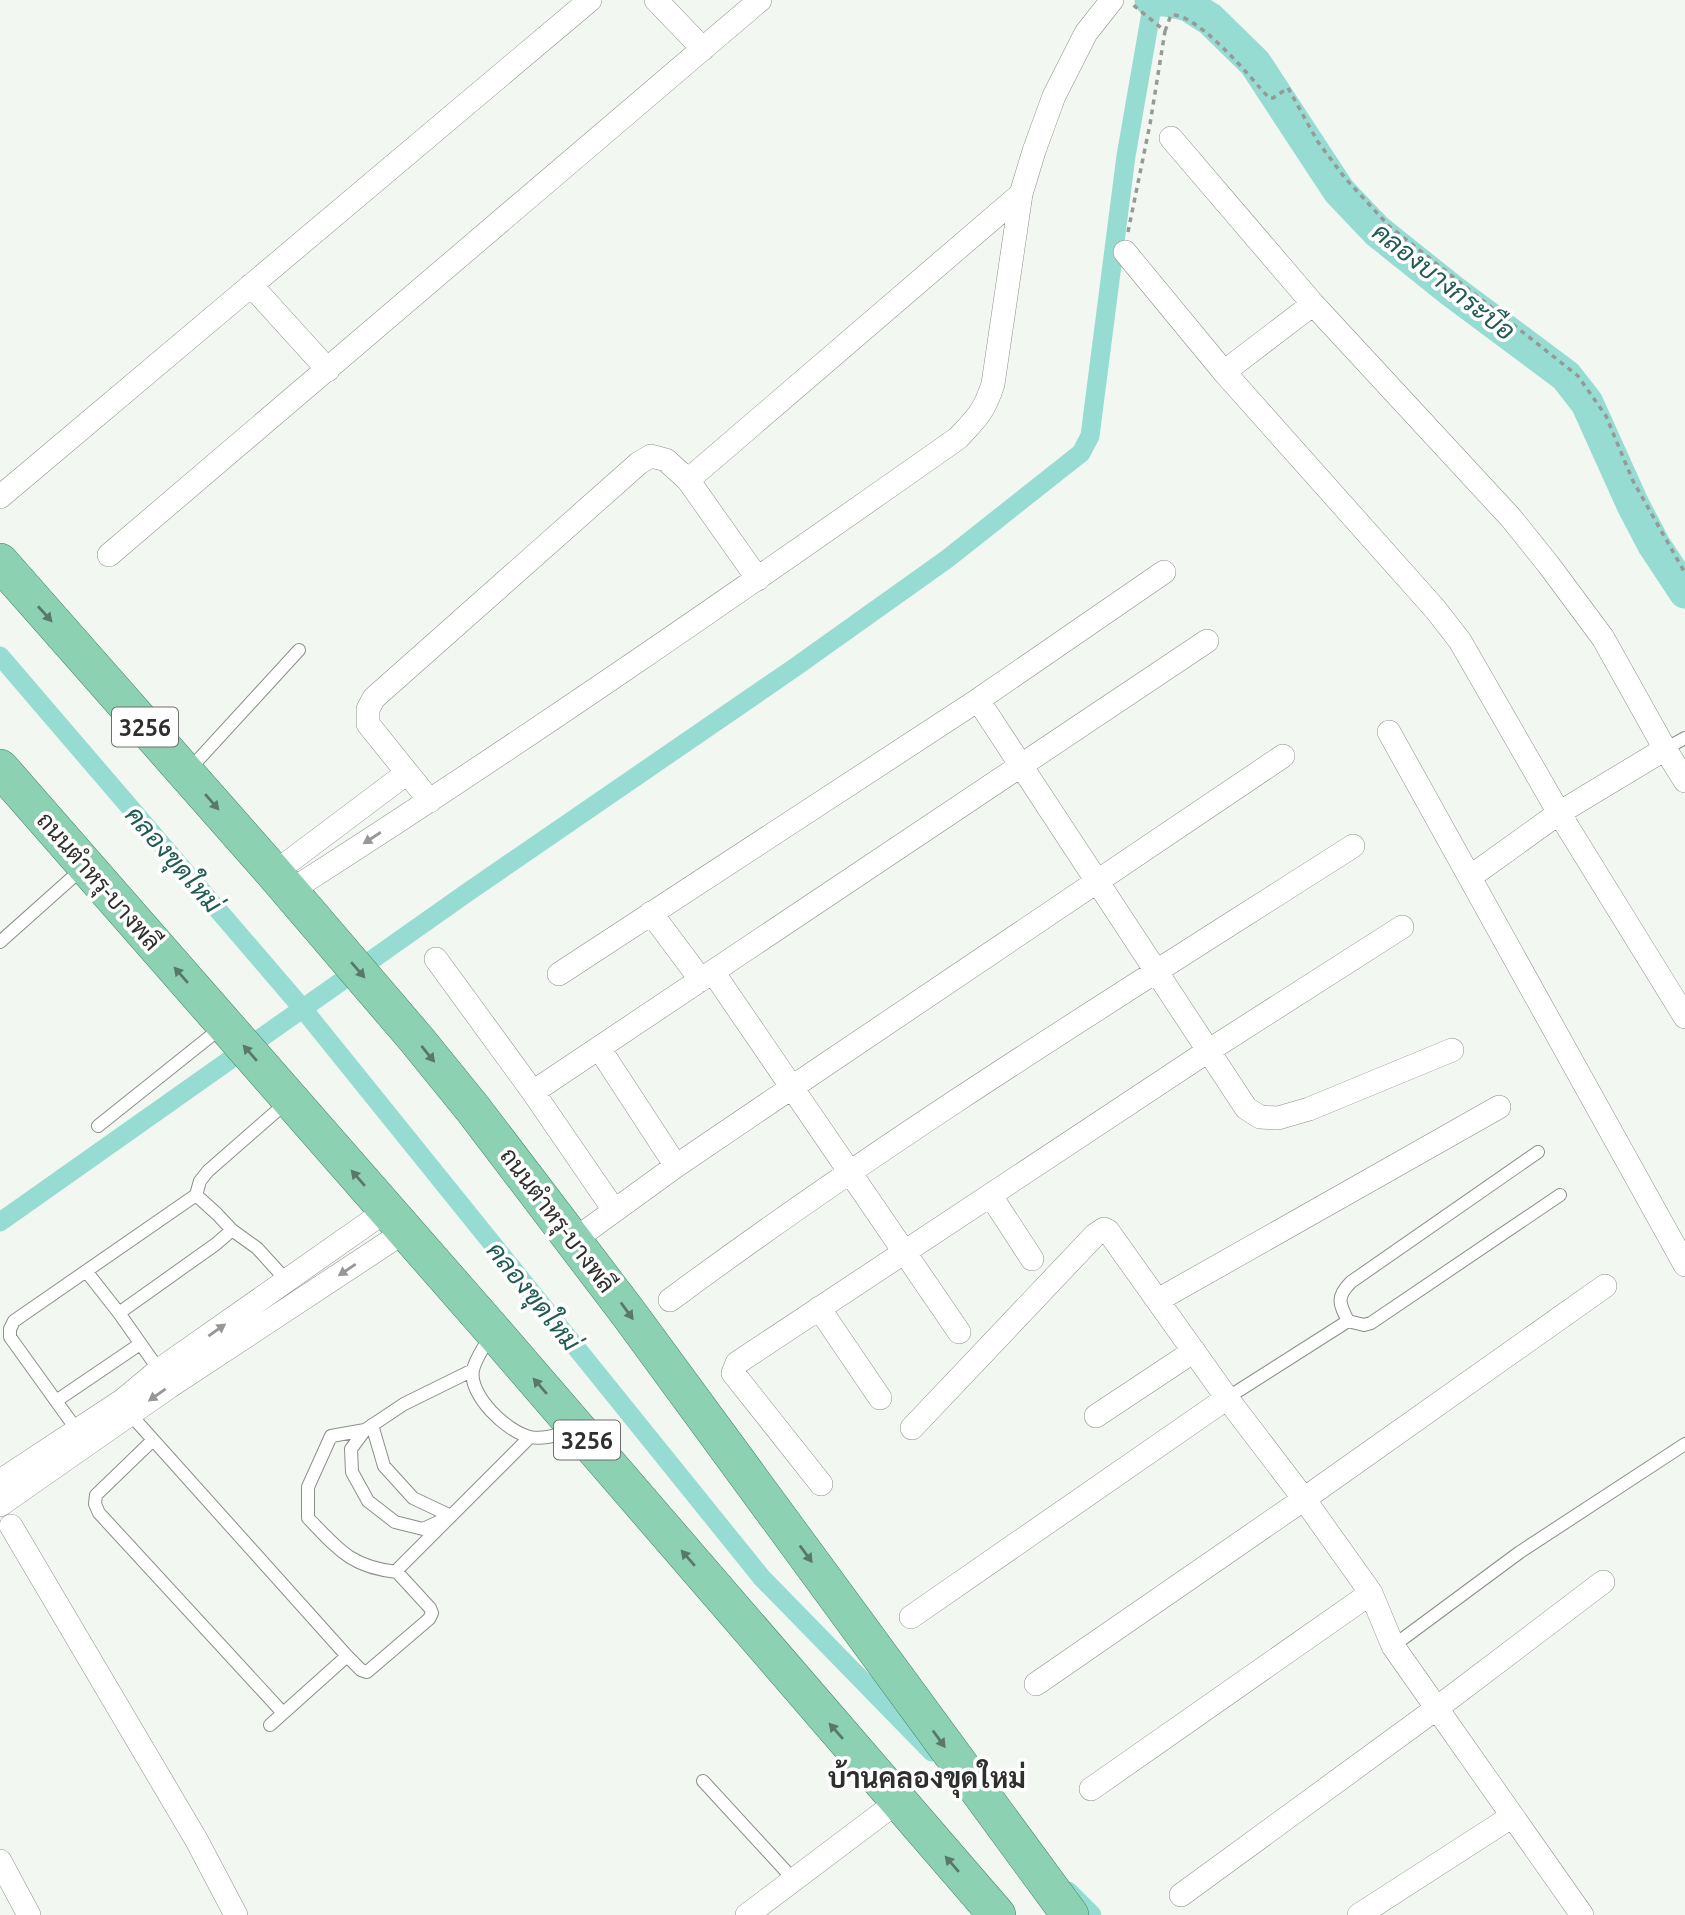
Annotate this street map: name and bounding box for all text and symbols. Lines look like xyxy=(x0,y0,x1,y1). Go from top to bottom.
water label: คลองบางกระบือ xyxy=(1367,216,1522,346)
one-way arrow xyxy=(37,605,52,622)
road number: 3256 xyxy=(112,708,178,747)
one-way arrow xyxy=(204,793,220,811)
water label: คลองขุดใหม่ xyxy=(117,799,230,922)
street label: ถนนตำหรุ-บางพลี xyxy=(30,806,167,957)
one-way arrow xyxy=(362,832,382,845)
one-way arrow xyxy=(350,962,365,979)
one-way arrow xyxy=(174,966,190,983)
one-way arrow xyxy=(242,1044,258,1062)
one-way arrow xyxy=(421,1044,436,1062)
street label: ถนนตำหรุ-บางพลี xyxy=(493,1142,622,1299)
one-way arrow xyxy=(350,1169,366,1187)
water label: คลองขุดใหม่ xyxy=(478,1235,589,1360)
one-way arrow xyxy=(338,1263,356,1277)
one-way arrow xyxy=(620,1302,635,1320)
one-way arrow xyxy=(208,1323,226,1337)
one-way arrow xyxy=(532,1377,548,1395)
one-way arrow xyxy=(148,1388,166,1402)
road number: 3256 xyxy=(554,1420,620,1460)
one-way arrow xyxy=(799,1545,813,1563)
one-way arrow xyxy=(681,1550,696,1567)
one-way arrow xyxy=(828,1722,844,1740)
one-way arrow xyxy=(932,1730,946,1748)
district label: บ้านคลองขุดใหม่ xyxy=(828,1759,1026,1798)
one-way arrow xyxy=(944,1856,960,1873)

